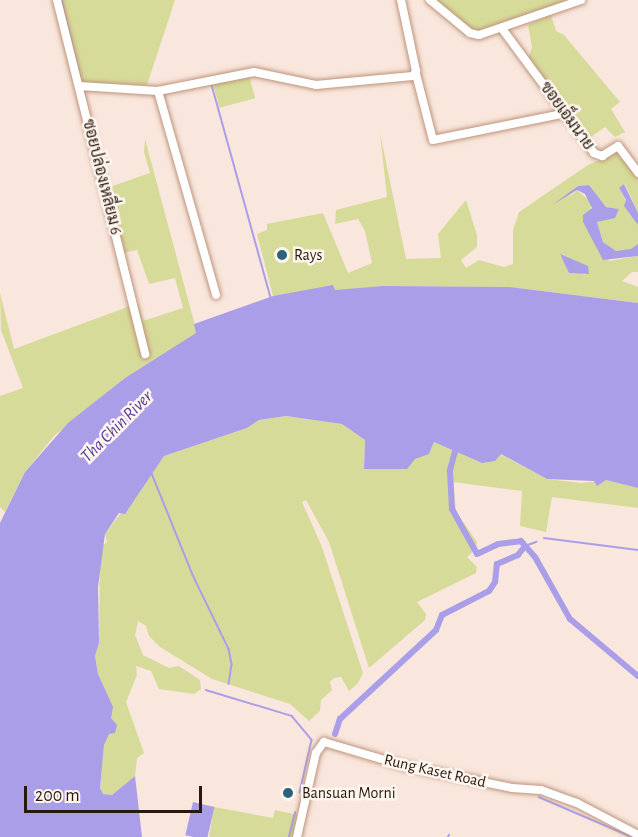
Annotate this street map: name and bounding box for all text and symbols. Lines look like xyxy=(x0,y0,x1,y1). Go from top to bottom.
street label: ซอยเอ็มนาย xyxy=(536,78,598,154)
street label: ซอยปล่องเหลี่ยม 6 xyxy=(78,117,126,237)
place label: Rays xyxy=(294,245,322,265)
marker: Rays xyxy=(275,248,289,262)
water label: Tha Chin River xyxy=(77,387,157,467)
street label: Rung Kaset Road xyxy=(382,750,488,792)
scale bar xyxy=(27,774,206,812)
place label: Bansuan Morni xyxy=(302,783,396,803)
marker: Bansuan Morni xyxy=(279,784,297,802)
text: 200 m xyxy=(35,787,80,805)

